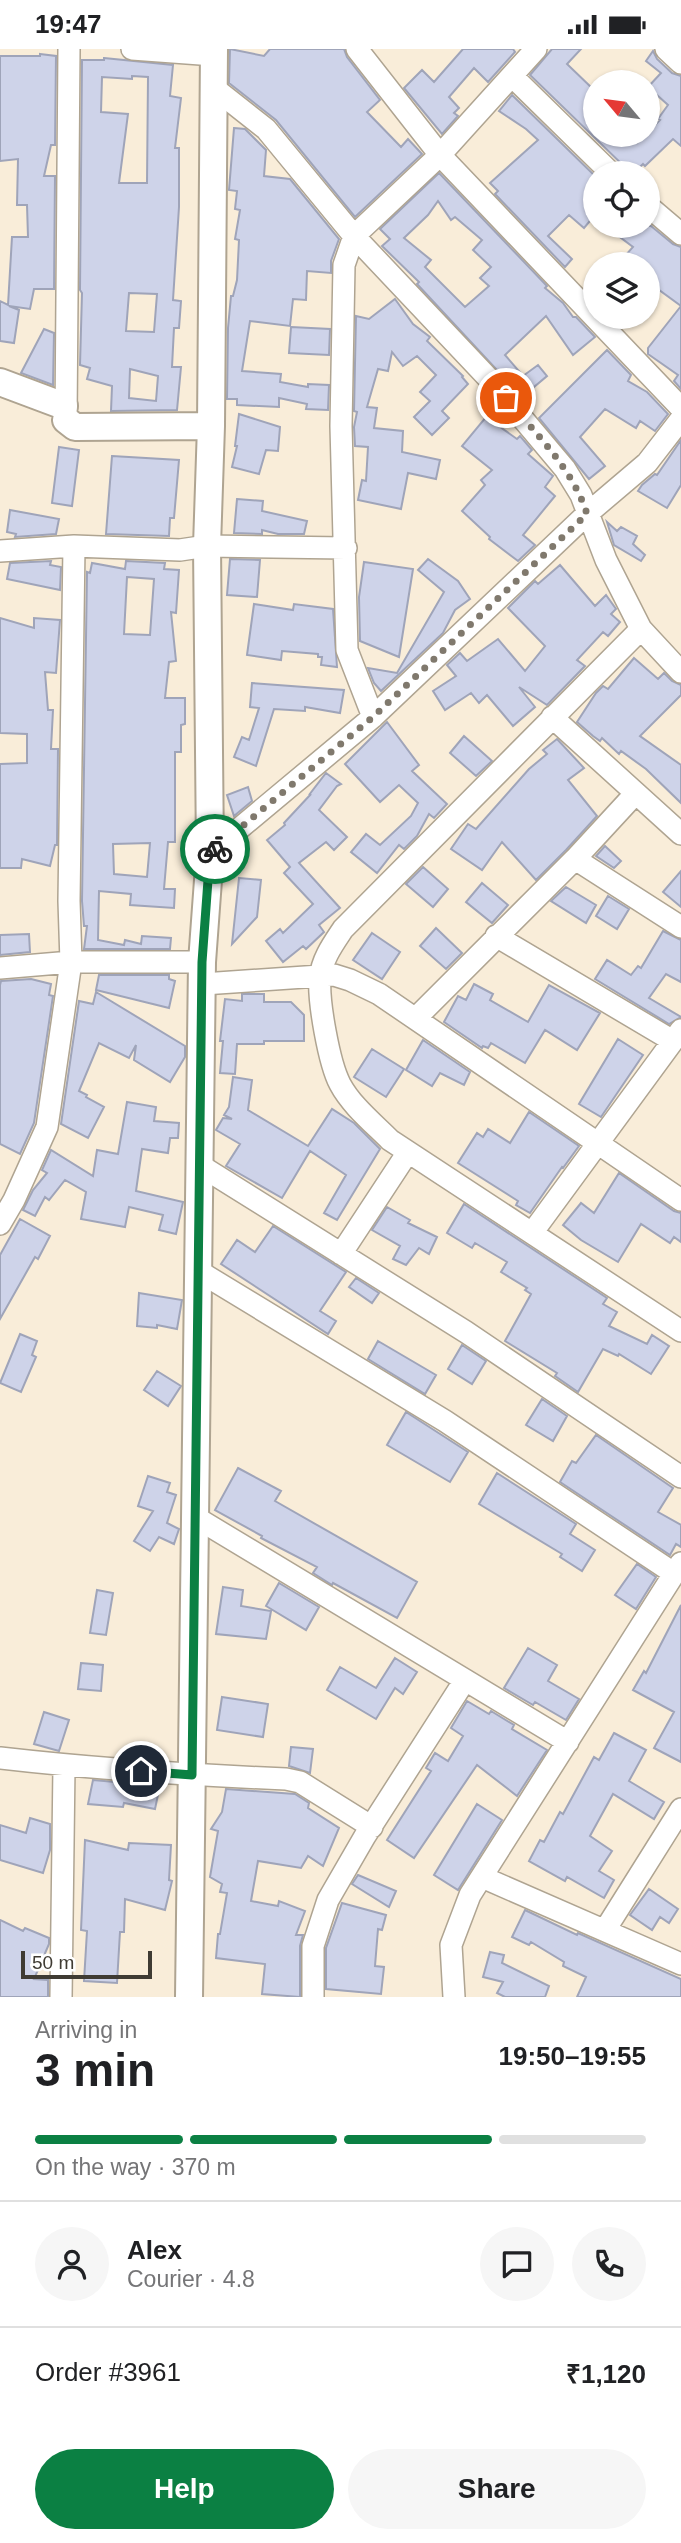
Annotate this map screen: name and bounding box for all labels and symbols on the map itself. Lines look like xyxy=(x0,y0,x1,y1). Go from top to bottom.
north arrow xyxy=(583,70,660,147)
pin xyxy=(476,368,536,428)
courier xyxy=(180,814,250,884)
pin xyxy=(111,1741,171,1801)
scale bar xyxy=(21,1948,152,1980)

